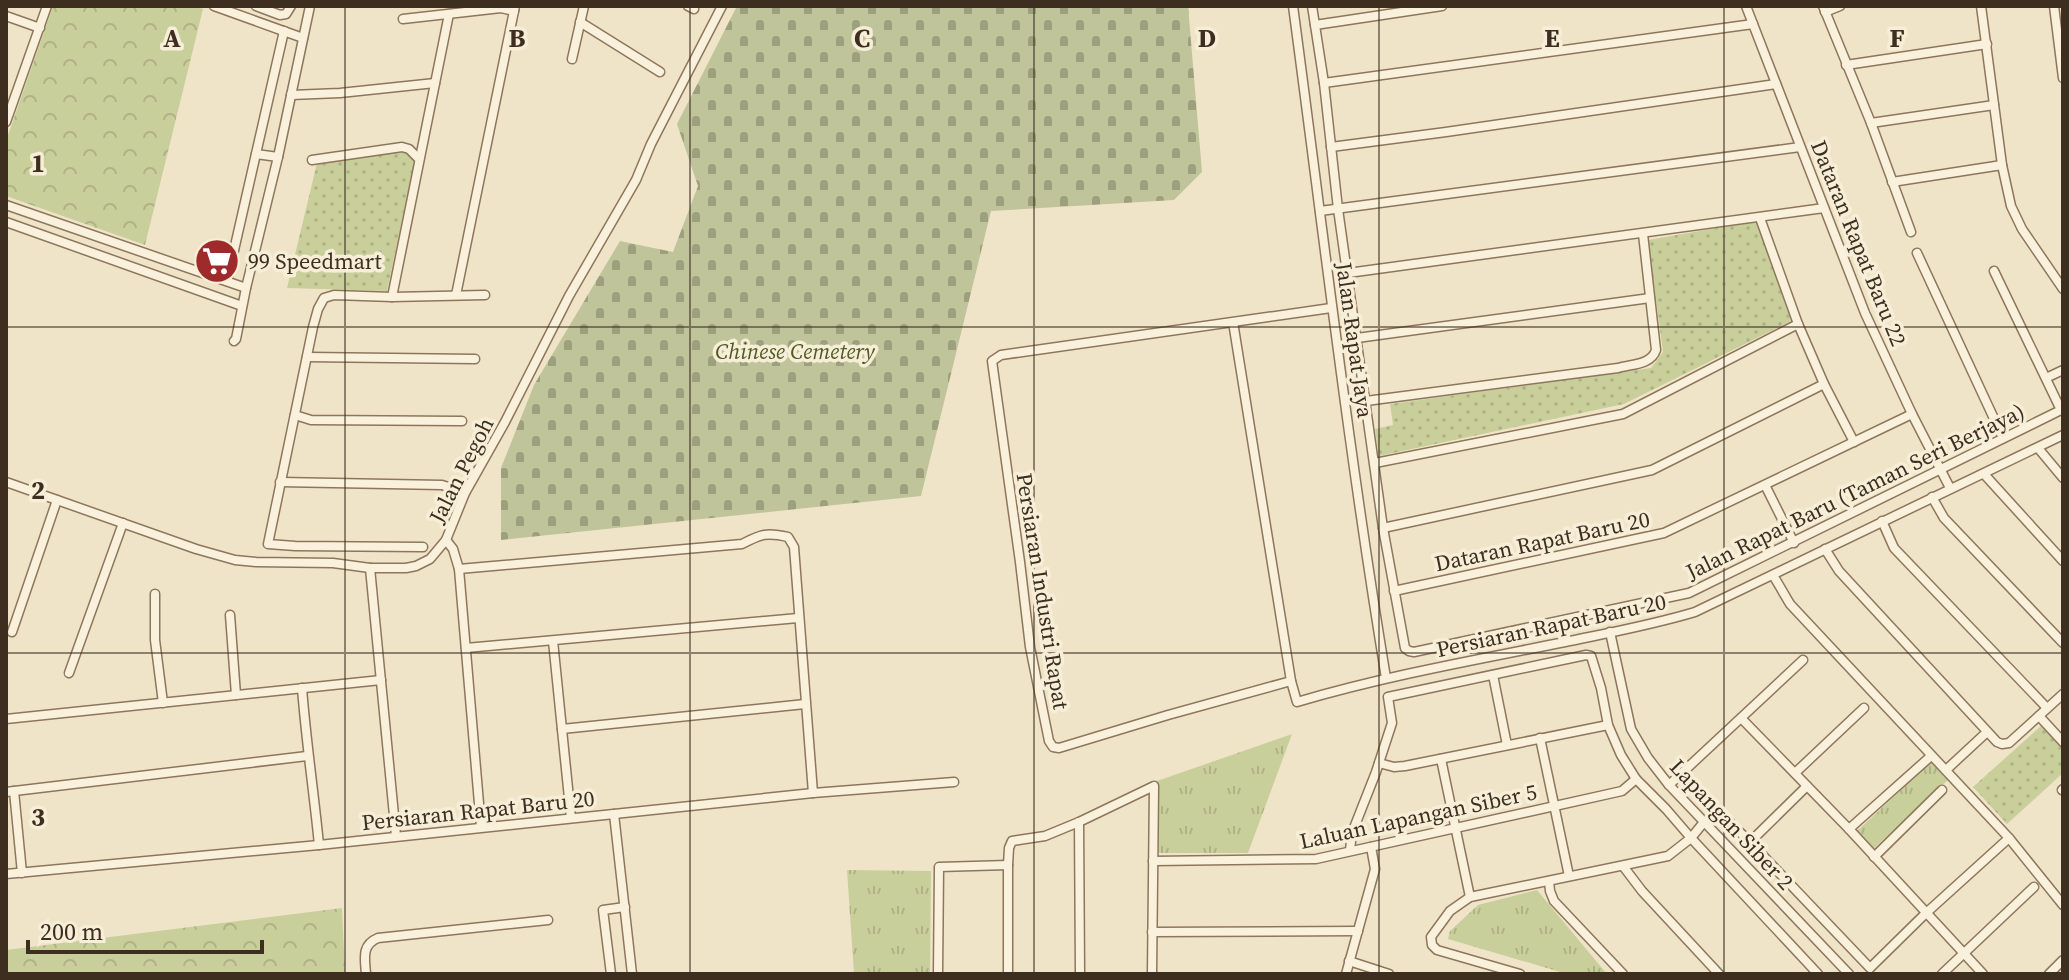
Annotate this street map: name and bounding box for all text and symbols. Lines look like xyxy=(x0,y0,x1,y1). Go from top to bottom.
text: A xyxy=(163,20,181,56)
text: B xyxy=(509,20,526,56)
text: C xyxy=(854,20,870,56)
text: D xyxy=(1198,20,1216,56)
text: E xyxy=(1544,20,1560,56)
text: F xyxy=(1889,20,1905,56)
street label: Dataran Rapat Baru 22 xyxy=(1804,136,1914,350)
text: 1 xyxy=(31,145,45,181)
supermarket icon: 99 Speedmart xyxy=(193,237,241,285)
place label: 99 Speedmart xyxy=(248,246,383,276)
street label: Jalan Rapat Jaya xyxy=(1329,259,1381,421)
park label: Chinese Cemetery xyxy=(715,336,875,366)
street label: Jalan Rapat Baru (Taman Seri Berjaya) xyxy=(1680,396,2029,587)
street label: Jalan Pegoh xyxy=(421,412,500,529)
street label: Persiaran Industri Rapat xyxy=(1009,471,1077,712)
text: 2 xyxy=(31,472,45,508)
street label: Dataran Rapat Baru 20 xyxy=(1432,504,1652,578)
street label: Persiaran Rapat Baru 20 xyxy=(1433,586,1669,664)
street label: Lapangan Siber 2 xyxy=(1663,752,1801,896)
street label: Laluan Lapangan Siber 5 xyxy=(1297,776,1539,856)
street label: Persiaran Rapat Baru 20 xyxy=(360,783,596,837)
text: 3 xyxy=(31,799,45,835)
scale bar xyxy=(28,904,262,954)
text: 200 m xyxy=(40,915,103,948)

